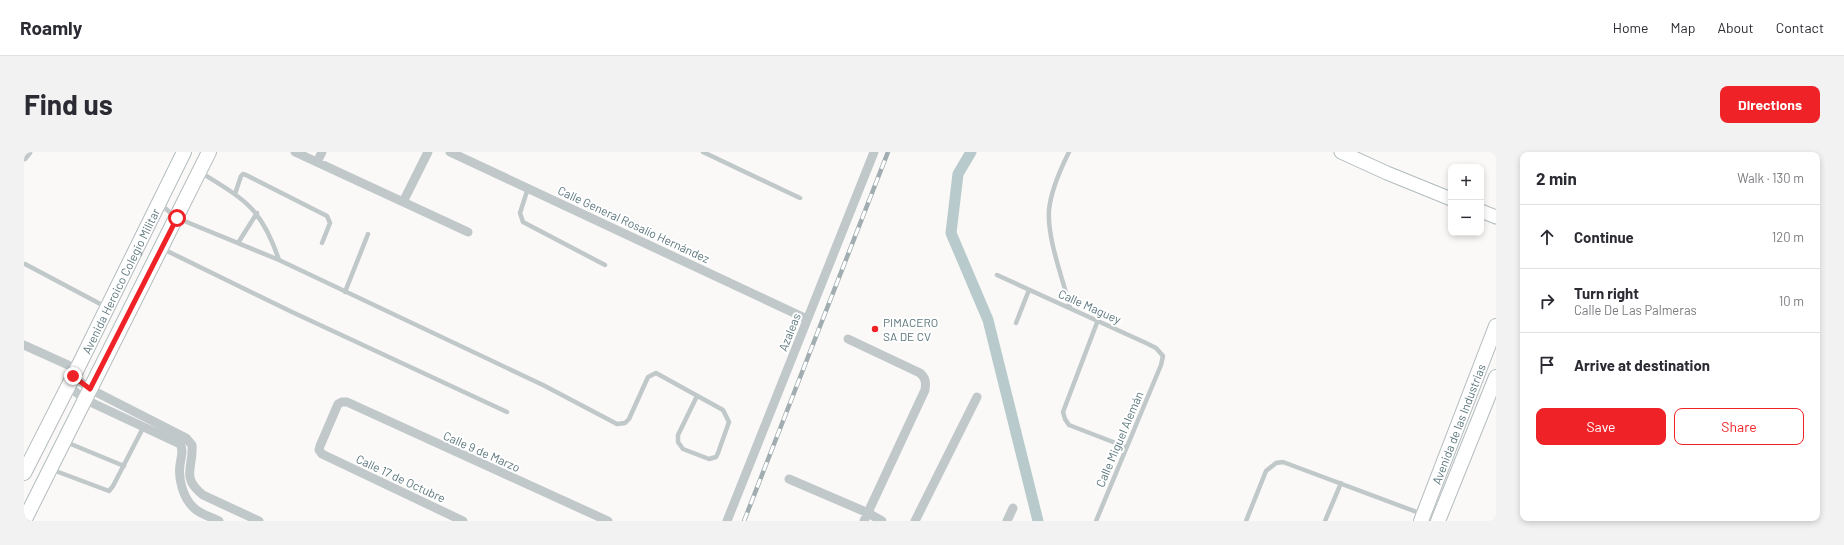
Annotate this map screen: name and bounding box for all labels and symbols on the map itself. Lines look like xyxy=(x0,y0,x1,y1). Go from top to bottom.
street label: Calle General Rosalío Hernández xyxy=(556,183,712,265)
street label: Avenida Heroico Colegio Militar xyxy=(79,205,163,356)
route start xyxy=(168,209,186,227)
street label: Calle Maguey xyxy=(1057,286,1124,326)
street label: Azaleas xyxy=(775,311,803,353)
place label: PIMACERO SA DE CV xyxy=(883,315,938,343)
marker: PIMACERO SA DE CV xyxy=(870,324,880,334)
street label: Avenida de las Industrias xyxy=(1429,361,1488,486)
route end xyxy=(64,367,82,385)
street label: Calle Miguel Alemán xyxy=(1093,389,1145,489)
street label: Calle 9 de Marzo xyxy=(441,428,523,474)
street label: Calle 17 de Octubre xyxy=(354,451,448,505)

